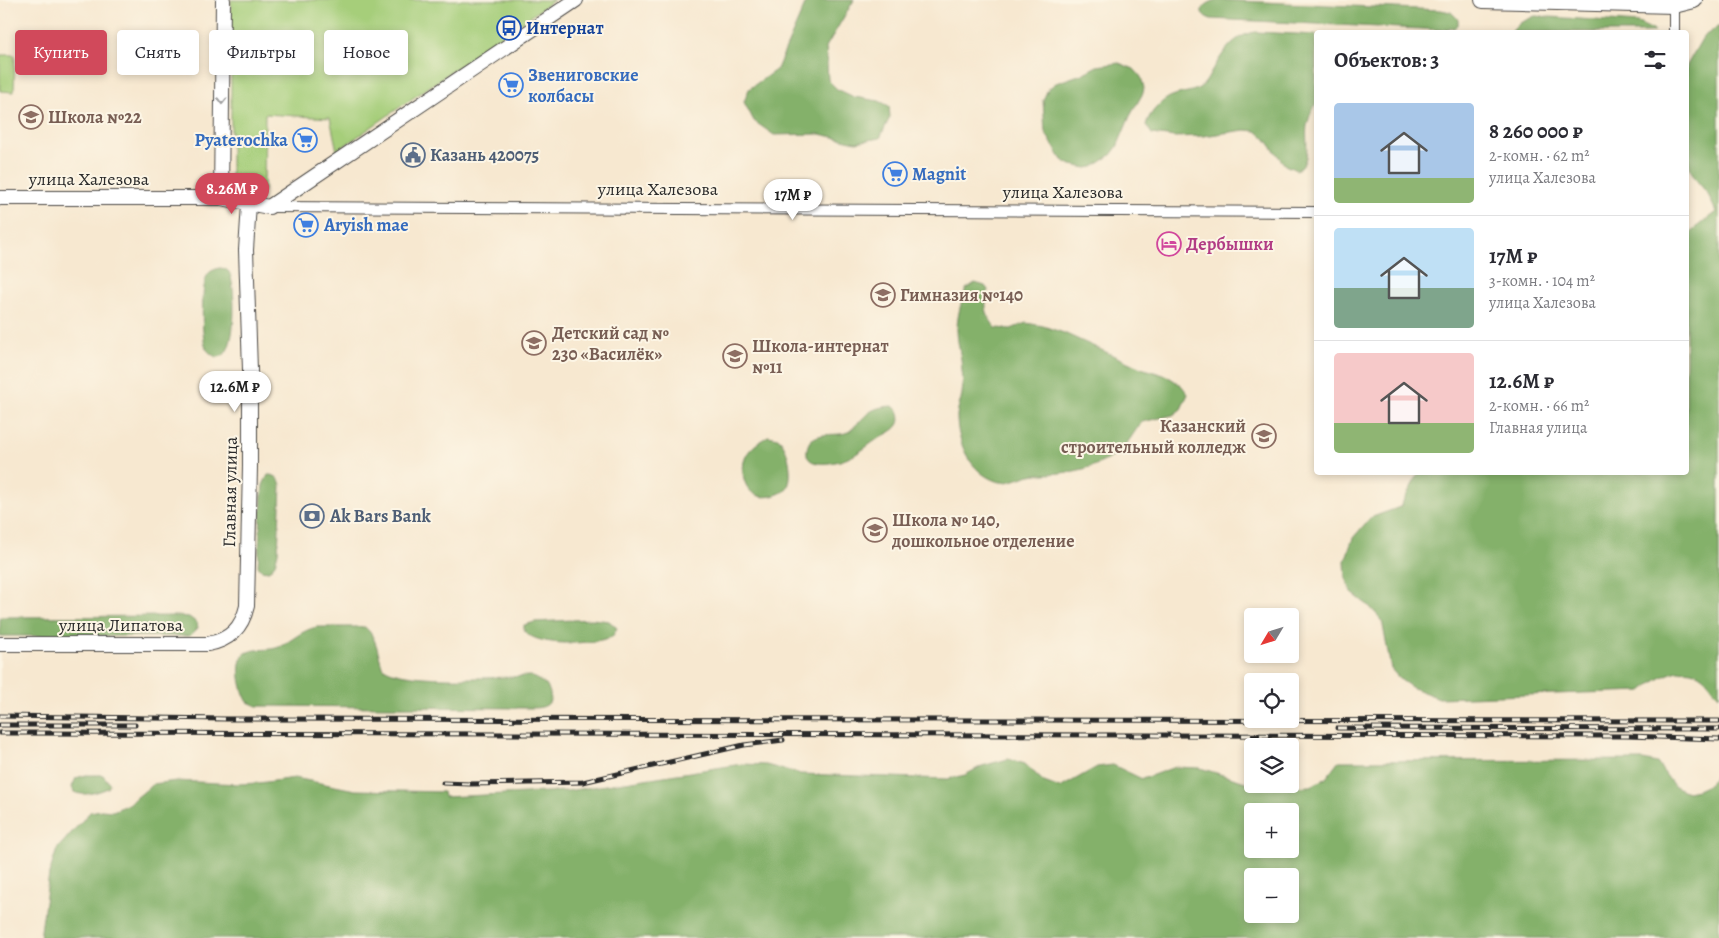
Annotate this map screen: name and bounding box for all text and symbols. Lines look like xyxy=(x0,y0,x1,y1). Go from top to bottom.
bus stop icon: Интернат xyxy=(496,15,522,41)
place label: Интернат xyxy=(526,16,604,40)
chip: Купить xyxy=(15,30,107,75)
chip: Снять xyxy=(117,30,199,75)
chip: Фильтры xyxy=(209,30,314,75)
chip: Новое xyxy=(324,30,408,75)
text: Объектов: 3 xyxy=(1334,46,1439,74)
icon: filters xyxy=(1641,46,1669,74)
place label: Звениговские колбасы xyxy=(528,63,639,108)
supermarket icon: Звениговские колбасы xyxy=(498,72,524,98)
one-way arrow xyxy=(217,98,227,105)
school or university icon: Школа №22 xyxy=(18,104,44,130)
place label: Школа №22 xyxy=(48,105,142,129)
text: 8 260 000 ₽ xyxy=(1489,117,1583,145)
icon: home xyxy=(1374,123,1434,183)
supermarket icon: Pyaterochka xyxy=(292,127,318,153)
place label: Pyaterochka xyxy=(195,128,288,152)
public building icon: Казань 420075 xyxy=(400,142,426,168)
place label: Казань 420075 xyxy=(430,143,540,167)
text: 2-комн. · 62 m² xyxy=(1489,145,1590,167)
supermarket icon: Magnit xyxy=(882,161,908,187)
place label: Magnit xyxy=(912,162,966,186)
street label: улица Халезова xyxy=(28,167,150,191)
text: улица Халезова xyxy=(1489,167,1596,189)
pin: 8.26M ₽ xyxy=(186,172,278,215)
street label: улица Халезова xyxy=(597,177,719,201)
text: 8.26M ₽ xyxy=(206,178,258,200)
pin: 17M ₽ xyxy=(758,178,828,221)
street label: улица Халезова xyxy=(1002,180,1124,204)
text: 17M ₽ xyxy=(775,184,811,206)
supermarket icon: Aryish mae xyxy=(293,212,319,238)
place label: Aryish mae xyxy=(323,213,408,237)
hotel icon: Дербышки xyxy=(1156,231,1182,257)
place label: Дербышки xyxy=(1186,232,1274,256)
text: 17M ₽ xyxy=(1489,242,1537,270)
icon: home xyxy=(1374,248,1434,308)
text: 3-комн. · 104 m² xyxy=(1489,270,1595,292)
school or university icon: Гимназия №140 xyxy=(870,282,896,308)
place label: Гимназия №140 xyxy=(900,283,1023,307)
text: улица Халезова xyxy=(1489,292,1596,314)
place label: Детский сад № 230 «Василёк» xyxy=(552,321,669,366)
school or university icon: Детский сад № 230 «Василёк» xyxy=(521,330,547,356)
place label: Школа-интернат №11 xyxy=(752,334,889,379)
school or university icon: Школа-интернат №11 xyxy=(722,343,748,369)
text: 12.6M ₽ xyxy=(1489,367,1554,395)
pin: 12.6M ₽ xyxy=(189,370,281,413)
icon: home xyxy=(1374,373,1434,433)
text: 12.6M ₽ xyxy=(210,376,260,398)
text: 2-комн. · 66 m² xyxy=(1489,395,1589,417)
place label: Казанский строительный колледж xyxy=(1061,414,1246,459)
text: Главная улица xyxy=(1489,417,1587,439)
school or university icon: Казанский строительный колледж xyxy=(1251,423,1277,449)
street label: Главная улица xyxy=(217,436,243,548)
bank icon: Ak Bars Bank xyxy=(299,503,325,529)
place label: Ak Bars Bank xyxy=(329,504,432,528)
place label: Школа № 140, дошкольное отделение xyxy=(891,508,1075,553)
school or university icon: Школа № 140, дошкольное отделение xyxy=(862,517,888,543)
north arrow xyxy=(1244,608,1299,662)
map controls xyxy=(1244,608,1299,923)
street label: улица Липатова xyxy=(58,613,184,637)
button: locate xyxy=(1244,673,1299,728)
button: layers xyxy=(1244,738,1299,793)
button: + xyxy=(1244,803,1299,858)
button: − xyxy=(1244,868,1299,923)

